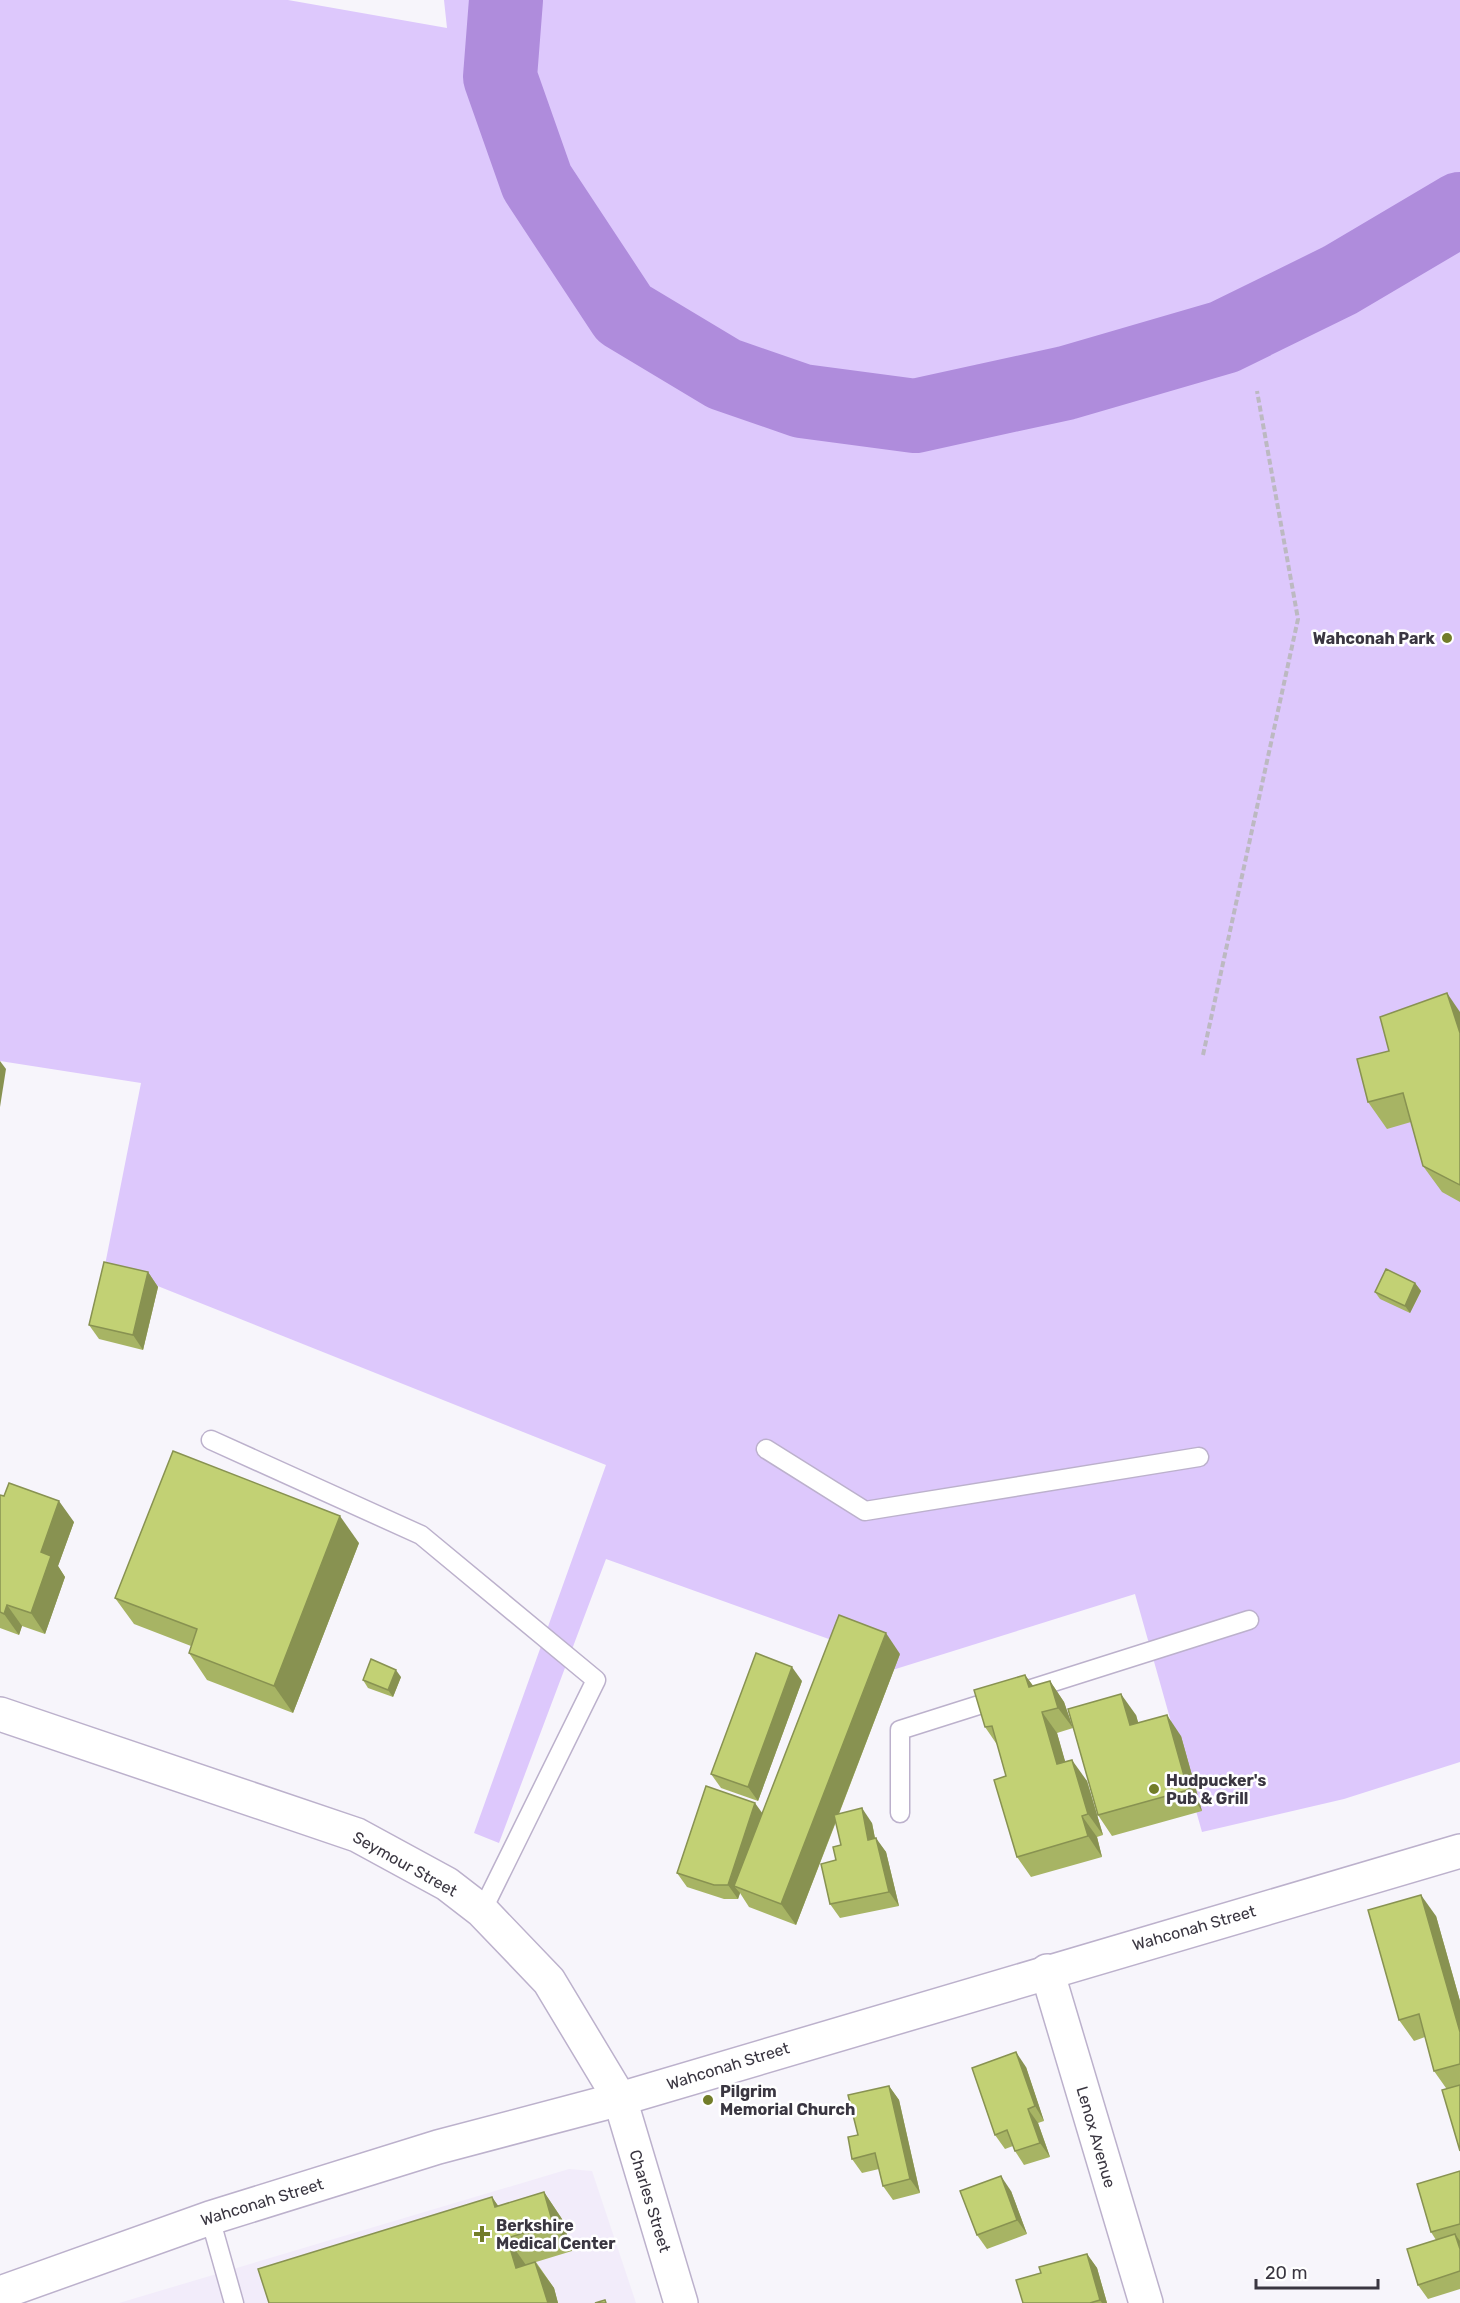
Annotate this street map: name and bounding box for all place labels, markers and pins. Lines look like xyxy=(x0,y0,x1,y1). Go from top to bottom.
place label: Wahconah Park xyxy=(1313,629,1436,648)
marker: Wahconah Park xyxy=(1440,631,1454,645)
place label: Hudpucker's Pub & Grill xyxy=(1166,1771,1266,1808)
marker: Hudpucker's Pub & Grill xyxy=(1147,1782,1161,1796)
place label: Pilgrim Memorial Church xyxy=(720,2082,855,2119)
marker: Pilgrim Memorial Church xyxy=(701,2093,715,2107)
place label: Berkshire Medical Center xyxy=(496,2216,616,2253)
marker: Berkshire Medical Center xyxy=(473,2225,491,2243)

